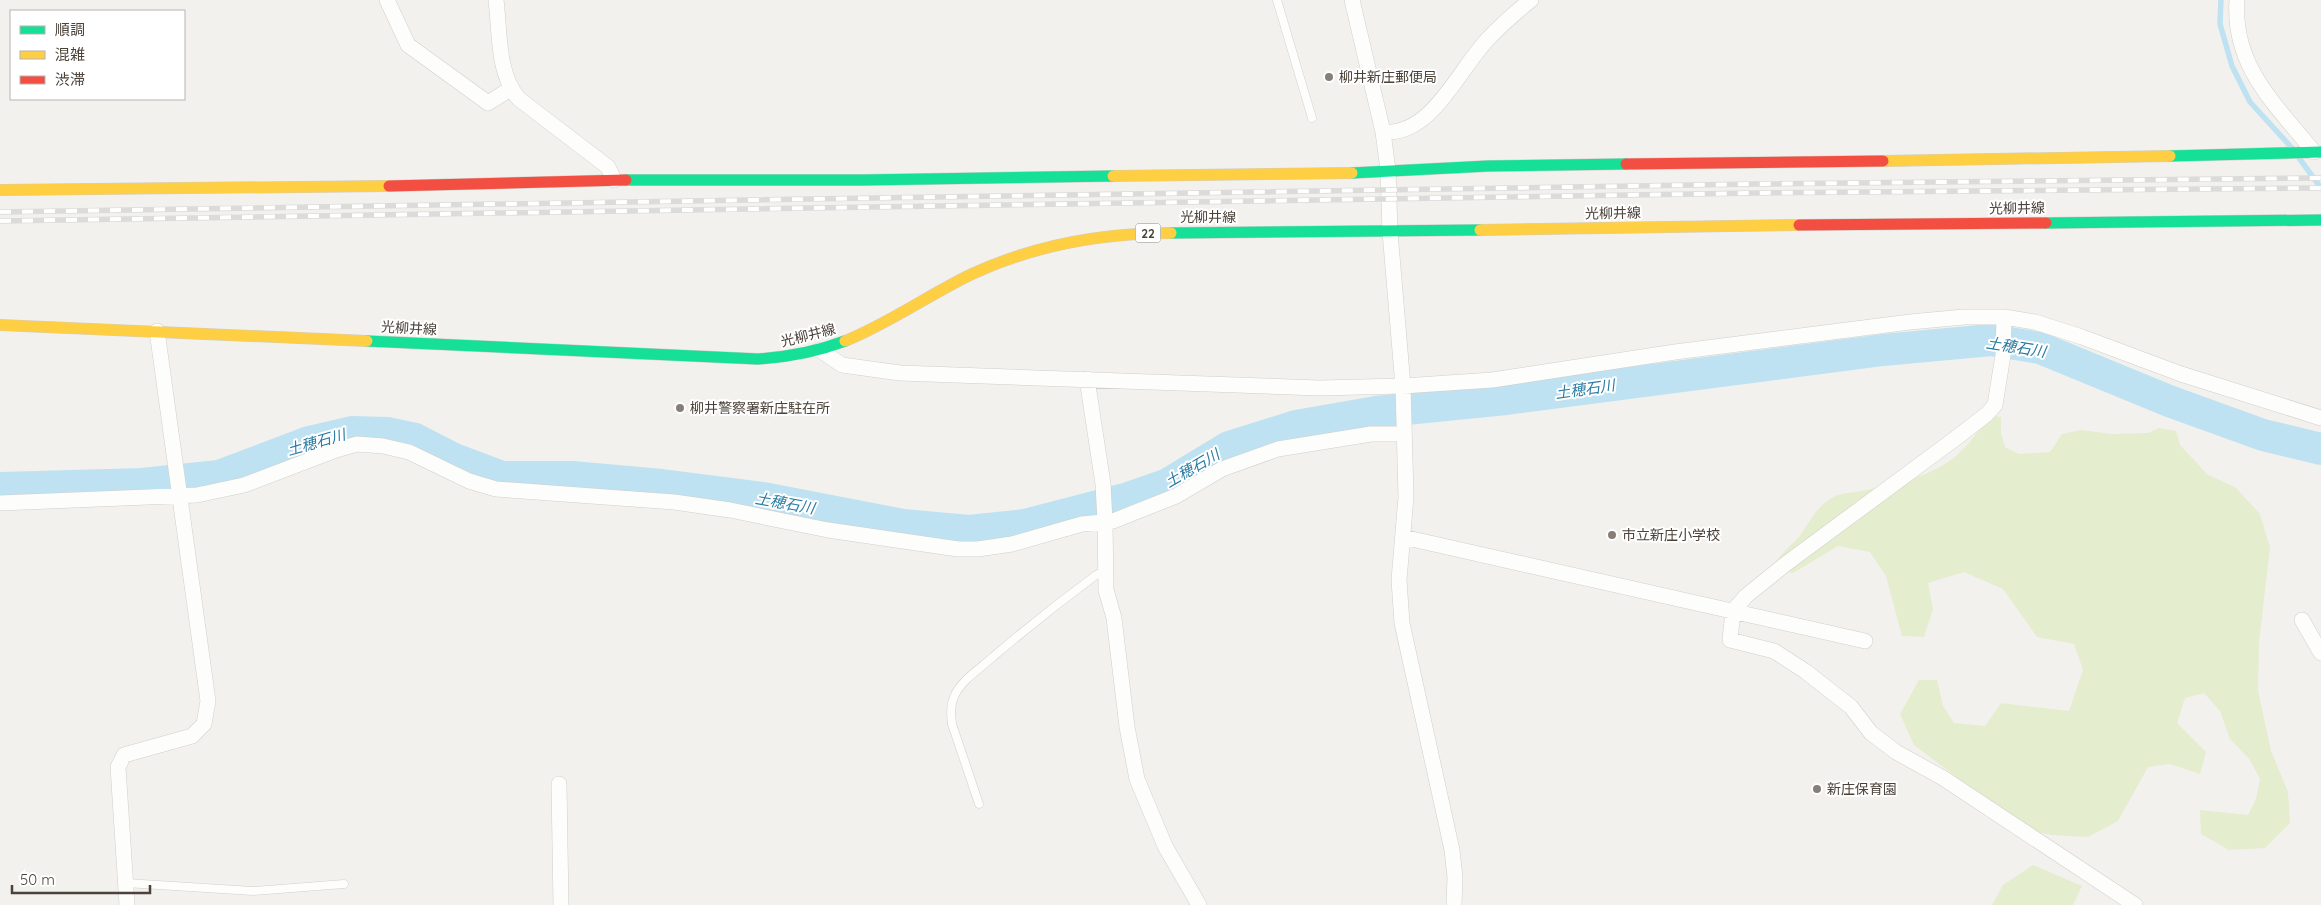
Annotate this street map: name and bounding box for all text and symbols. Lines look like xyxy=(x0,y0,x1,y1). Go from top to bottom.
legend xyxy=(10,10,185,100)
text: 順調 xyxy=(55,20,85,39)
text: 混雑 xyxy=(55,45,85,64)
place label: 柳井新庄郵便局 xyxy=(1339,68,1437,86)
text: 渋滞 xyxy=(55,70,85,89)
marker: 柳井新庄郵便局 xyxy=(1323,71,1335,83)
street label: 光柳井線 xyxy=(1989,199,2045,217)
street label: 光柳井線 xyxy=(1585,204,1641,222)
street label: 光柳井線 xyxy=(1180,208,1236,226)
road number: 22 xyxy=(1136,224,1160,242)
street label: 光柳井線 xyxy=(381,318,437,338)
street label: 光柳井線 xyxy=(779,319,837,351)
water label: 土穂石川 xyxy=(1985,333,2049,361)
water label: 土穂石川 xyxy=(1554,375,1618,403)
place label: 柳井警察署新庄駐在所 xyxy=(690,399,830,417)
marker: 柳井警察署新庄駐在所 xyxy=(674,402,686,414)
water label: 土穂石川 xyxy=(285,424,349,459)
water label: 土穂石川 xyxy=(1161,444,1224,491)
water label: 土穂石川 xyxy=(754,488,818,518)
place label: 市立新庄小学校 xyxy=(1622,526,1720,544)
marker: 市立新庄小学校 xyxy=(1606,529,1618,541)
place label: 新庄保育園 xyxy=(1827,780,1897,798)
marker: 新庄保育園 xyxy=(1811,783,1823,795)
scale bar xyxy=(12,862,150,894)
text: 50 m xyxy=(20,870,55,889)

